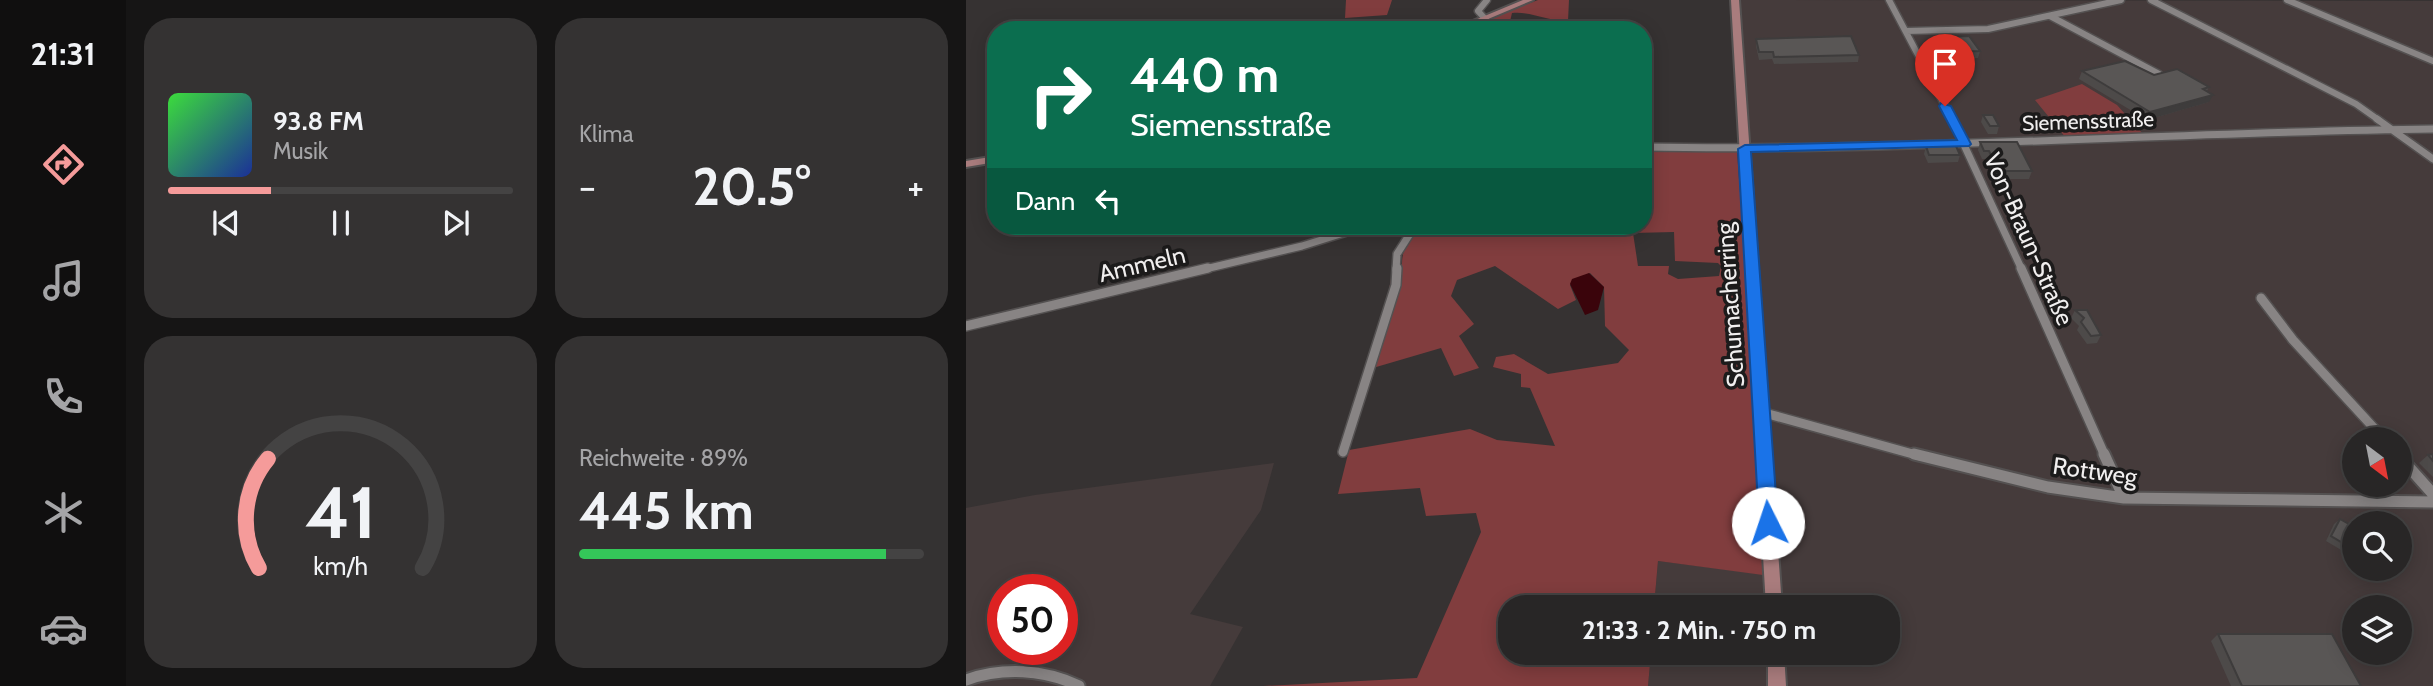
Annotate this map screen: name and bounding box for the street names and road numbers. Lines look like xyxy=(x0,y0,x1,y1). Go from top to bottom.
street label: Siemensstraße xyxy=(2022,106,2155,136)
street label: Von-Braun-Straße xyxy=(1978,148,2080,330)
street label: Schumacherring xyxy=(1710,221,1750,388)
street label: Ammeln xyxy=(1096,240,1188,288)
street label: Rottweg xyxy=(2051,451,2140,491)

